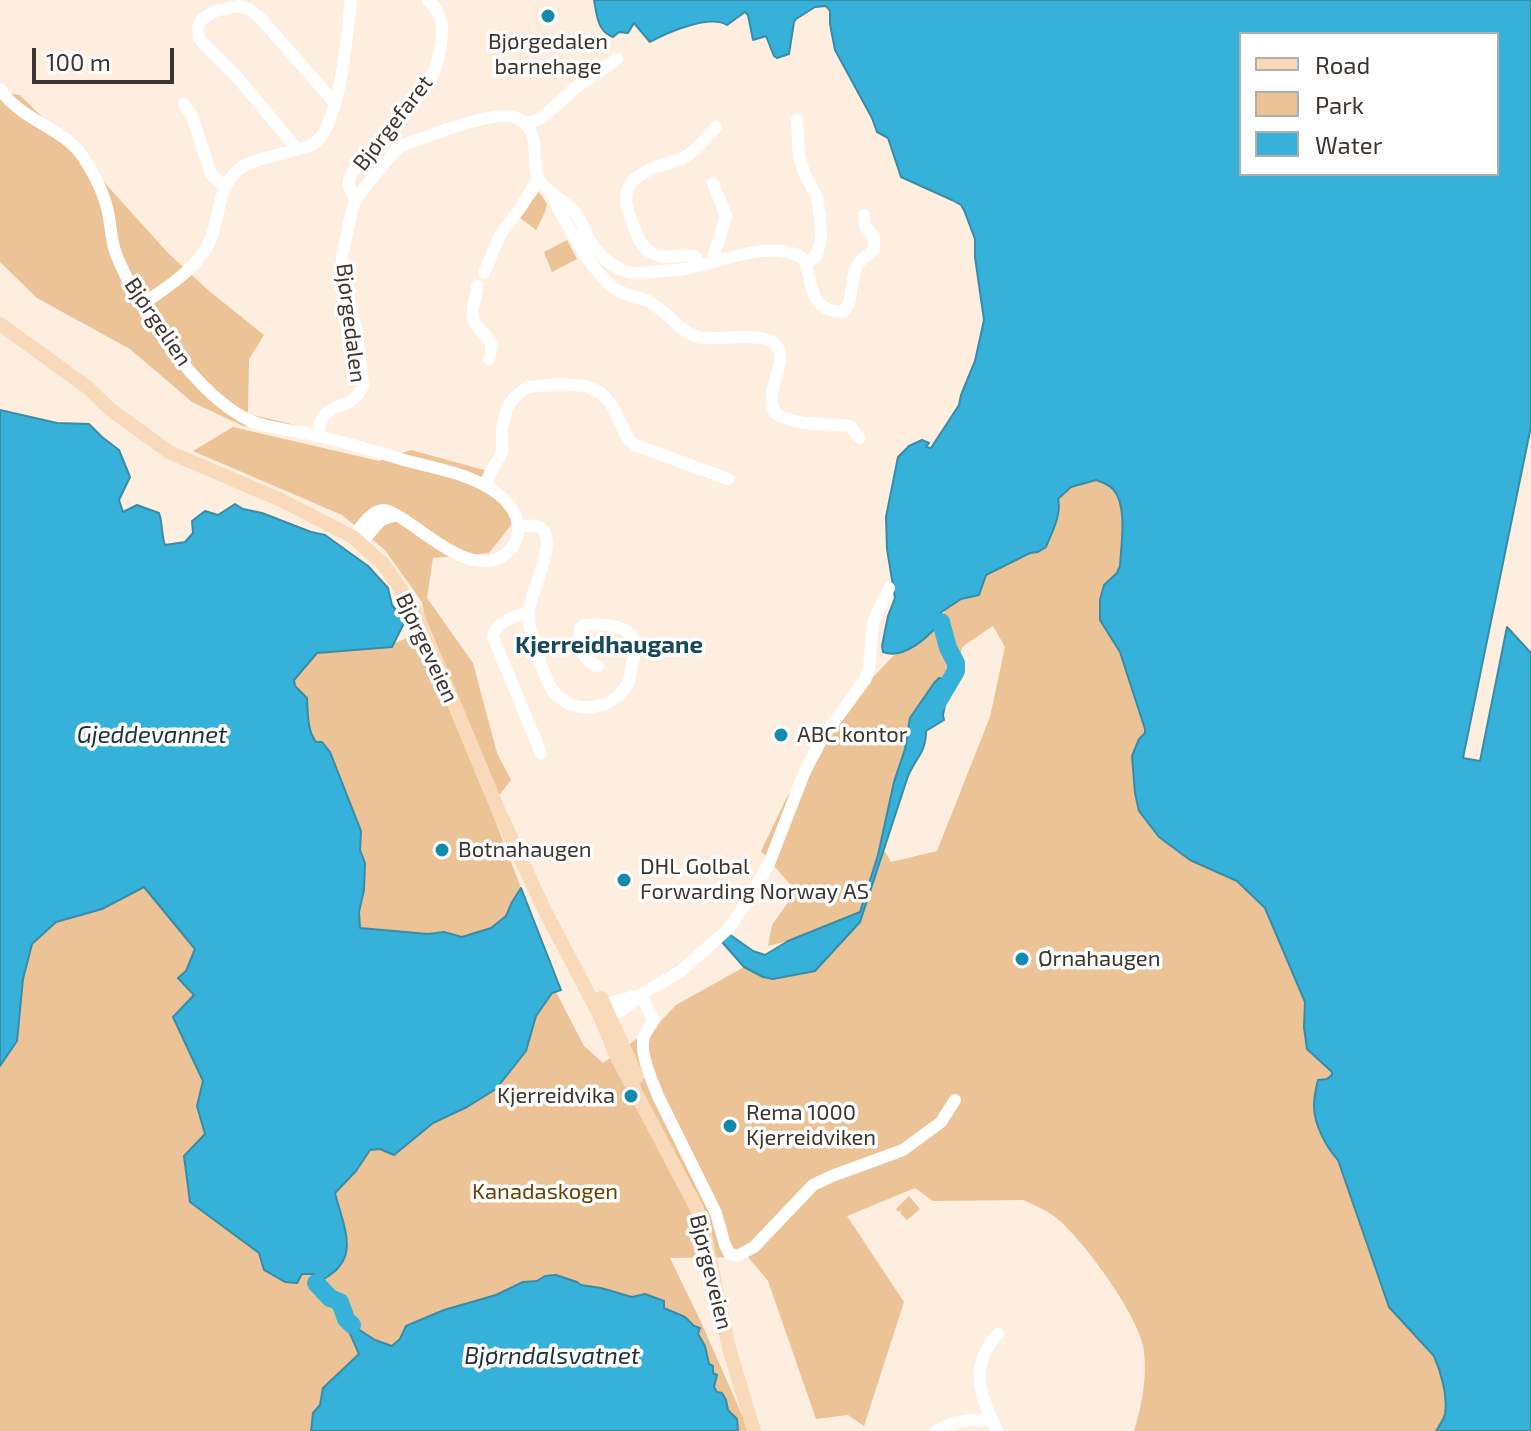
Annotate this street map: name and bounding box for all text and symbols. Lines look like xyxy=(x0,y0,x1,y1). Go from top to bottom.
marker: Bjørgedalen barnehage xyxy=(539,7,557,25)
place label: Bjørgedalen barnehage xyxy=(488,29,608,80)
scale bar xyxy=(36,32,178,82)
legend xyxy=(1239,32,1499,176)
text: 100 m xyxy=(46,47,111,76)
text: Road xyxy=(1315,50,1370,79)
street label: Bjørgefaret xyxy=(348,70,438,176)
text: Park xyxy=(1315,90,1364,119)
text: Water xyxy=(1315,130,1382,159)
street label: Bjørgedalen xyxy=(331,262,371,384)
street label: Bjørgelien xyxy=(119,273,197,371)
street label: Bjørgeveien xyxy=(390,589,464,707)
district label: Kjerreidhaugane xyxy=(515,631,703,659)
water label: Gjeddevannet xyxy=(77,721,227,749)
place label: ABC kontor xyxy=(797,722,908,748)
marker: ABC kontor xyxy=(772,726,790,744)
place label: Botnahaugen xyxy=(458,837,592,863)
marker: Botnahaugen xyxy=(433,841,451,859)
place label: DHL Golbal Forwarding Norway AS xyxy=(640,854,869,906)
marker: DHL Golbal Forwarding Norway AS xyxy=(615,871,633,889)
place label: Ørnahaugen xyxy=(1038,946,1160,972)
marker: Ørnahaugen xyxy=(1013,950,1031,968)
place label: Kjerreidvika xyxy=(497,1083,615,1109)
marker: Kjerreidvika xyxy=(622,1087,640,1105)
place label: Rema 1000 Kjerreidviken xyxy=(746,1100,876,1152)
marker: Rema 1000 Kjerreidviken xyxy=(721,1117,739,1135)
park label: Kanadaskogen xyxy=(472,1179,618,1205)
street label: Bjørgeveien xyxy=(684,1212,738,1332)
water label: Bjørndalsvatnet xyxy=(464,1342,640,1370)

